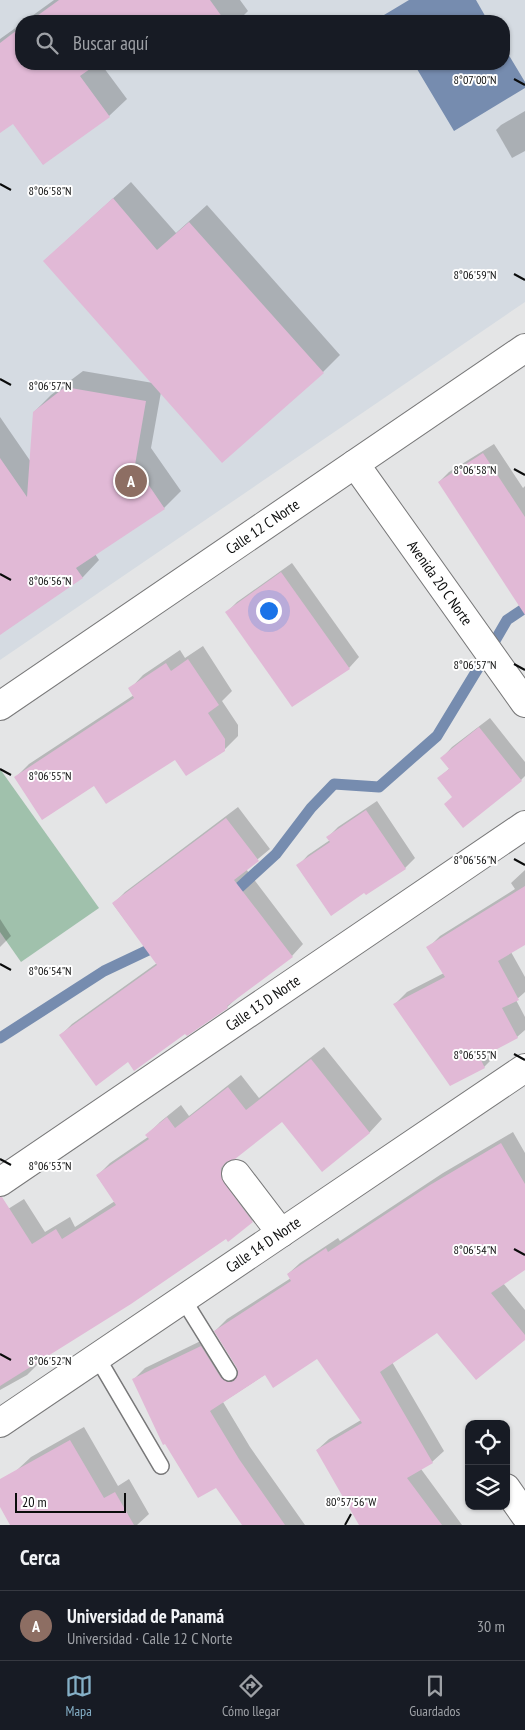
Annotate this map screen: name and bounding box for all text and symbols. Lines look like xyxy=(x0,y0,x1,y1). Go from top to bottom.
search box xyxy=(15,15,510,70)
icon: search xyxy=(33,29,61,57)
text: Buscar aquí xyxy=(73,31,148,55)
text: 8°07'00"N xyxy=(453,72,497,87)
text: 8°06'58"N xyxy=(28,183,72,198)
text: 8°06'59"N xyxy=(453,267,497,282)
text: 8°06'57"N xyxy=(28,378,72,393)
pin: A xyxy=(115,462,147,500)
text: 8°06'58"N xyxy=(453,462,497,477)
street label: Calle 12 C Norte xyxy=(222,495,303,558)
street label: Avenida 20 C Norte xyxy=(403,537,477,629)
text: 8°06'56"N xyxy=(28,573,72,588)
your location xyxy=(256,598,282,624)
text: 8°06'57"N xyxy=(453,657,497,672)
text: 8°06'55"N xyxy=(28,768,72,783)
text: 8°06'56"N xyxy=(453,852,497,867)
text: 8°06'54"N xyxy=(28,963,72,978)
street label: Calle 13 D Norte xyxy=(222,971,304,1035)
text: 8°06'55"N xyxy=(453,1047,497,1062)
text: 8°06'53"N xyxy=(28,1158,72,1173)
street label: Calle 14 D Norte xyxy=(222,1212,304,1276)
text: 8°06'54"N xyxy=(453,1242,497,1257)
text: 8°06'52"N xyxy=(28,1353,72,1368)
map controls xyxy=(465,1420,510,1510)
button: locate xyxy=(465,1420,510,1465)
button: layers xyxy=(465,1465,510,1510)
scale bar xyxy=(15,1490,126,1513)
text: 20 m xyxy=(22,1493,47,1511)
text: 80°57'56"W xyxy=(326,1494,376,1509)
text: Cerca xyxy=(20,1544,60,1571)
text: Universidad de Panamá xyxy=(67,1604,224,1628)
text: A xyxy=(32,1616,40,1636)
text: 30 m xyxy=(477,1616,505,1636)
text: Universidad · Calle 12 C Norte xyxy=(67,1628,233,1648)
tab: Mapa xyxy=(65,1672,93,1720)
tab: Cómo llegar xyxy=(222,1672,280,1720)
tab: Guardados xyxy=(409,1672,460,1720)

